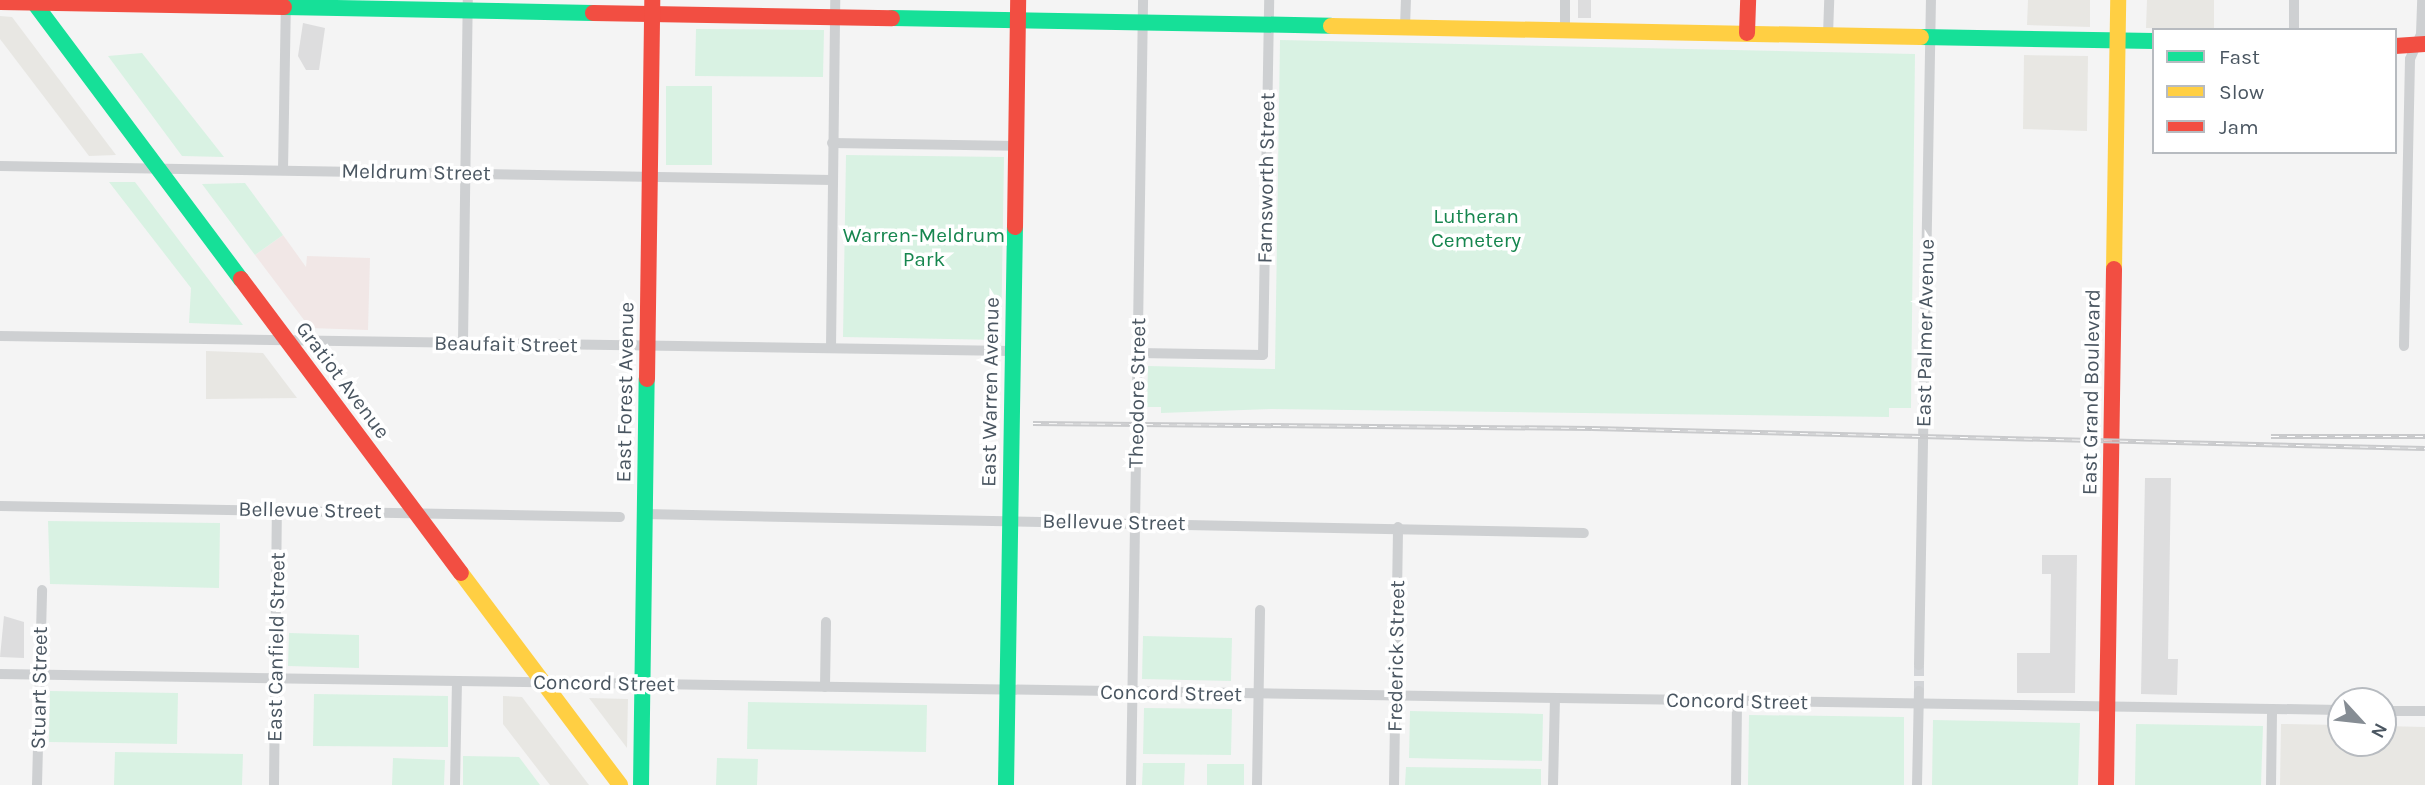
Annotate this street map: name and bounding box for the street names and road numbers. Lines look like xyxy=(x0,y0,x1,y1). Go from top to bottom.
street label: Farnsworth Street xyxy=(1252,92,1280,264)
street label: Meldrum Street xyxy=(341,158,491,186)
street label: East Palmer Avenue xyxy=(1911,239,1939,427)
street label: East Grand Boulevard xyxy=(2077,289,2105,495)
street label: East Warren Avenue xyxy=(976,297,1004,487)
street label: East Forest Avenue xyxy=(611,302,639,482)
street label: Gratiot Avenue xyxy=(291,316,395,444)
street label: Theodore Street xyxy=(1123,318,1151,468)
street label: Beaufait Street xyxy=(434,330,578,358)
street label: Bellevue Street xyxy=(238,496,382,524)
street label: Bellevue Street xyxy=(1042,508,1186,536)
street label: East Canfield Street xyxy=(262,552,290,742)
street label: Frederick Street xyxy=(1382,580,1410,732)
street label: Stuart Street xyxy=(25,626,53,750)
street label: Concord Street xyxy=(533,669,675,697)
street label: Concord Street xyxy=(1100,679,1242,707)
street label: Concord Street xyxy=(1666,687,1808,715)

